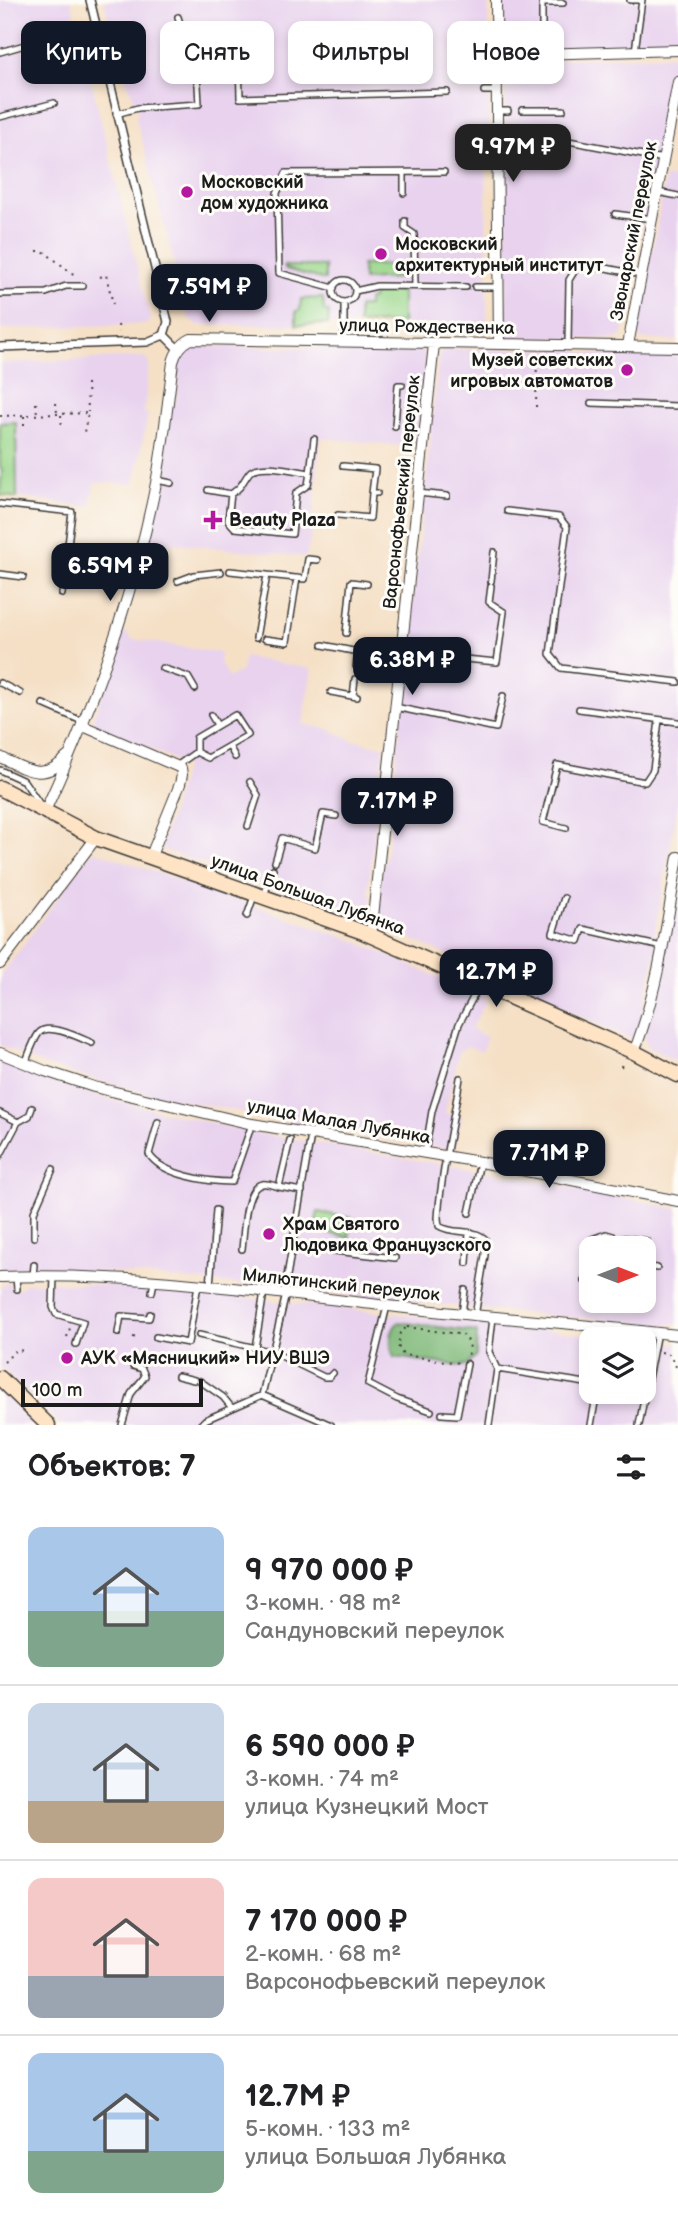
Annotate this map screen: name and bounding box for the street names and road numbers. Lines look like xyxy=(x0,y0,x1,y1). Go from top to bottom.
street label: Звонарский переулок xyxy=(606,139,662,322)
street label: улица Рождественка xyxy=(339,315,515,339)
street label: Варсонофьевский переулок xyxy=(379,374,425,610)
street label: улица Большая Лубянка xyxy=(208,850,408,940)
street label: улица Малая Лубянка xyxy=(246,1096,433,1149)
street label: Милютинский переулок xyxy=(241,1264,441,1306)

